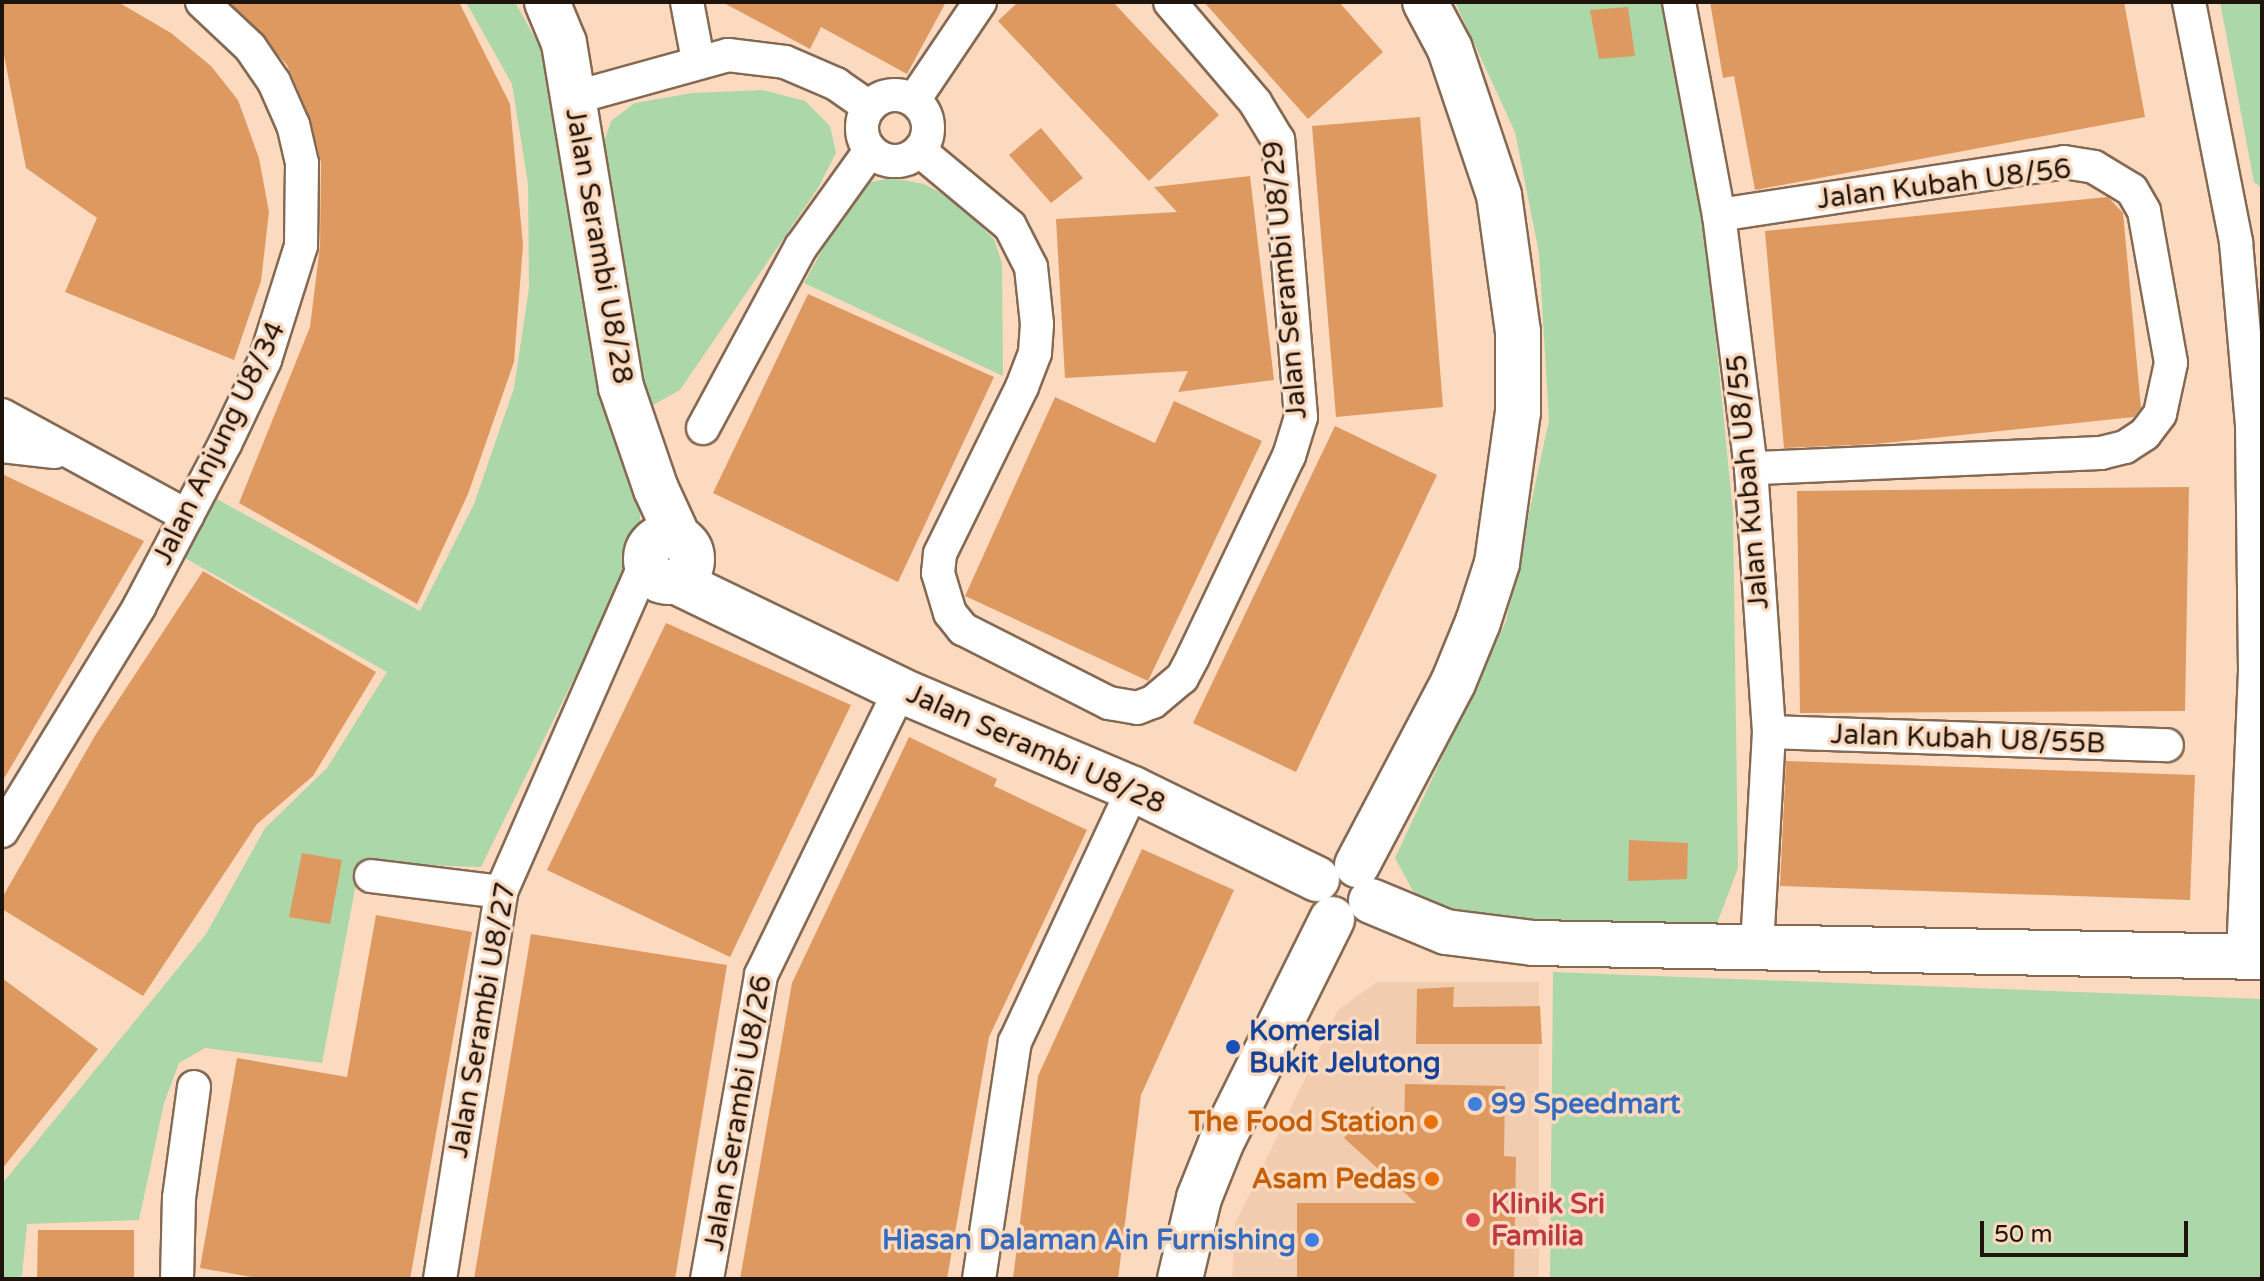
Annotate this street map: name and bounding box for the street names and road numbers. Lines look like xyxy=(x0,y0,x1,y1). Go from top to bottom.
street label: Jalan Serambi U8/28 xyxy=(558,106,640,386)
street label: Jalan Serambi U8/29 xyxy=(1256,139,1314,421)
street label: Jalan Kubah U8/56 xyxy=(1815,152,2073,216)
street label: Jalan Anjung U8/34 xyxy=(146,316,292,570)
street label: Jalan Kubah U8/55 xyxy=(1720,353,1776,611)
street label: Jalan Serambi U8/28 xyxy=(902,677,1170,821)
street label: Jalan Kubah U8/55B xyxy=(1830,717,2106,761)
street label: Jalan Serambi U8/27 xyxy=(441,880,523,1160)
street label: Jalan Serambi U8/26 xyxy=(697,973,779,1253)

